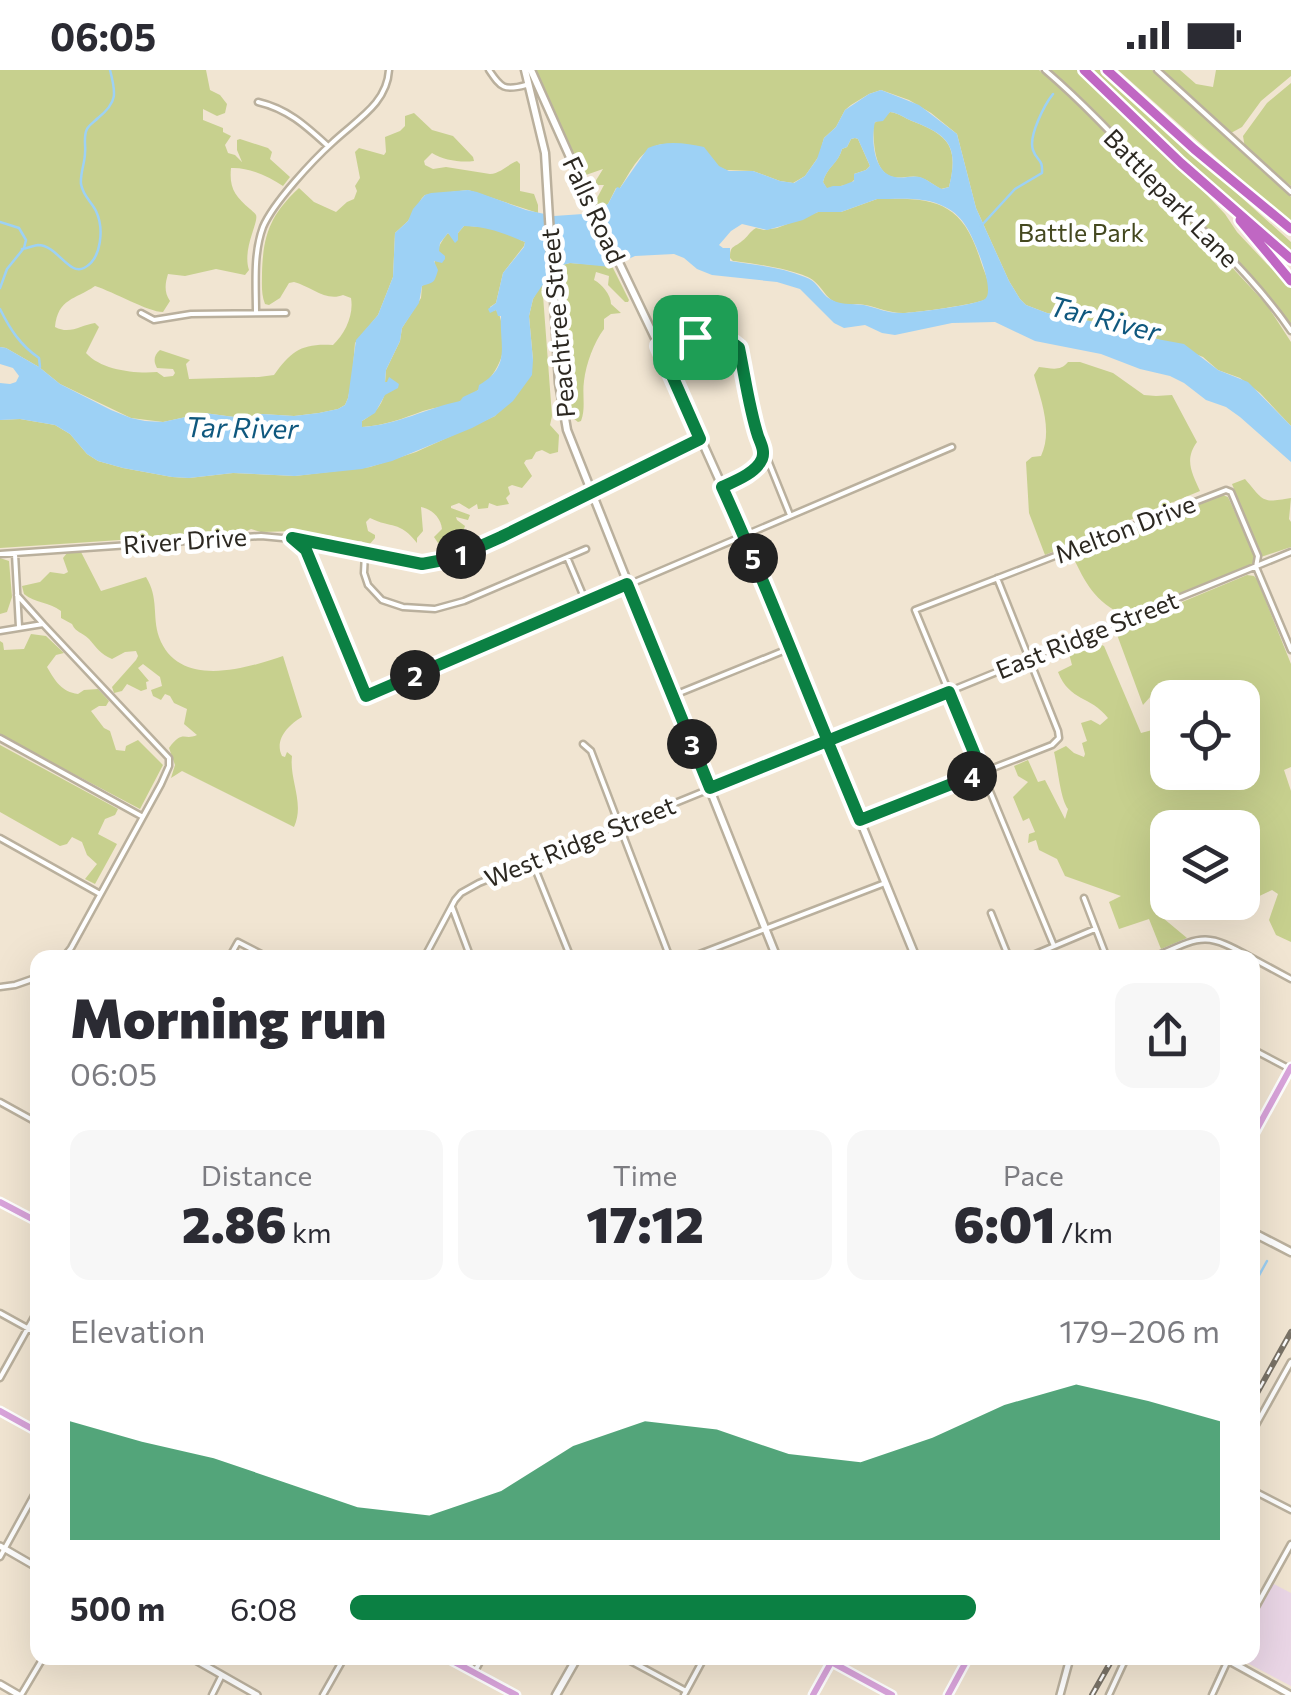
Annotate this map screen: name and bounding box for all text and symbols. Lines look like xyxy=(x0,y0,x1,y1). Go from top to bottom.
text: 06:05 xyxy=(50,12,156,59)
street label: Battlepark Lane xyxy=(1098,122,1245,273)
street label: Falls Road xyxy=(557,152,633,268)
park label: Battle Park xyxy=(1018,217,1145,247)
street label: Peachtree Street xyxy=(534,227,580,419)
water label: Tar River xyxy=(1046,288,1165,348)
pin xyxy=(653,295,738,380)
icon: arrive xyxy=(668,310,723,365)
water label: Tar River xyxy=(185,409,299,445)
street label: Melton Drive xyxy=(1050,488,1199,569)
street label: River Drive xyxy=(122,521,248,559)
pin: 1 xyxy=(436,529,486,579)
pin: 5 xyxy=(728,533,778,583)
text: 1 xyxy=(455,537,467,571)
text: 5 xyxy=(745,541,761,575)
street label: East Ridge Street xyxy=(991,584,1182,684)
pin: 2 xyxy=(390,650,440,700)
text: 2 xyxy=(407,658,423,692)
map controls xyxy=(1150,680,1260,920)
button: locate xyxy=(1150,680,1260,790)
pin: 3 xyxy=(667,719,717,769)
text: 3 xyxy=(684,727,700,761)
pin: 4 xyxy=(947,751,997,801)
text: 4 xyxy=(963,759,981,793)
street label: West Ridge Street xyxy=(480,789,679,893)
button: layers xyxy=(1150,810,1260,920)
text: Morning run xyxy=(70,982,386,1049)
button: share xyxy=(1115,983,1220,1088)
text: 06:05 xyxy=(70,1053,157,1093)
text: Distance xyxy=(201,1158,312,1192)
text: Time xyxy=(613,1158,677,1192)
text: Pace xyxy=(1003,1158,1064,1192)
text: 2.86 xyxy=(182,1192,287,1253)
text: 17:12 xyxy=(586,1192,704,1253)
text: 6:01 xyxy=(954,1192,1056,1253)
text: km xyxy=(287,1215,331,1249)
text: /km xyxy=(1056,1215,1113,1249)
text: Elevation xyxy=(70,1310,205,1350)
text: 179–206 m xyxy=(1059,1310,1220,1350)
text: 500 m xyxy=(70,1588,165,1628)
text: 6:08 xyxy=(230,1588,297,1628)

